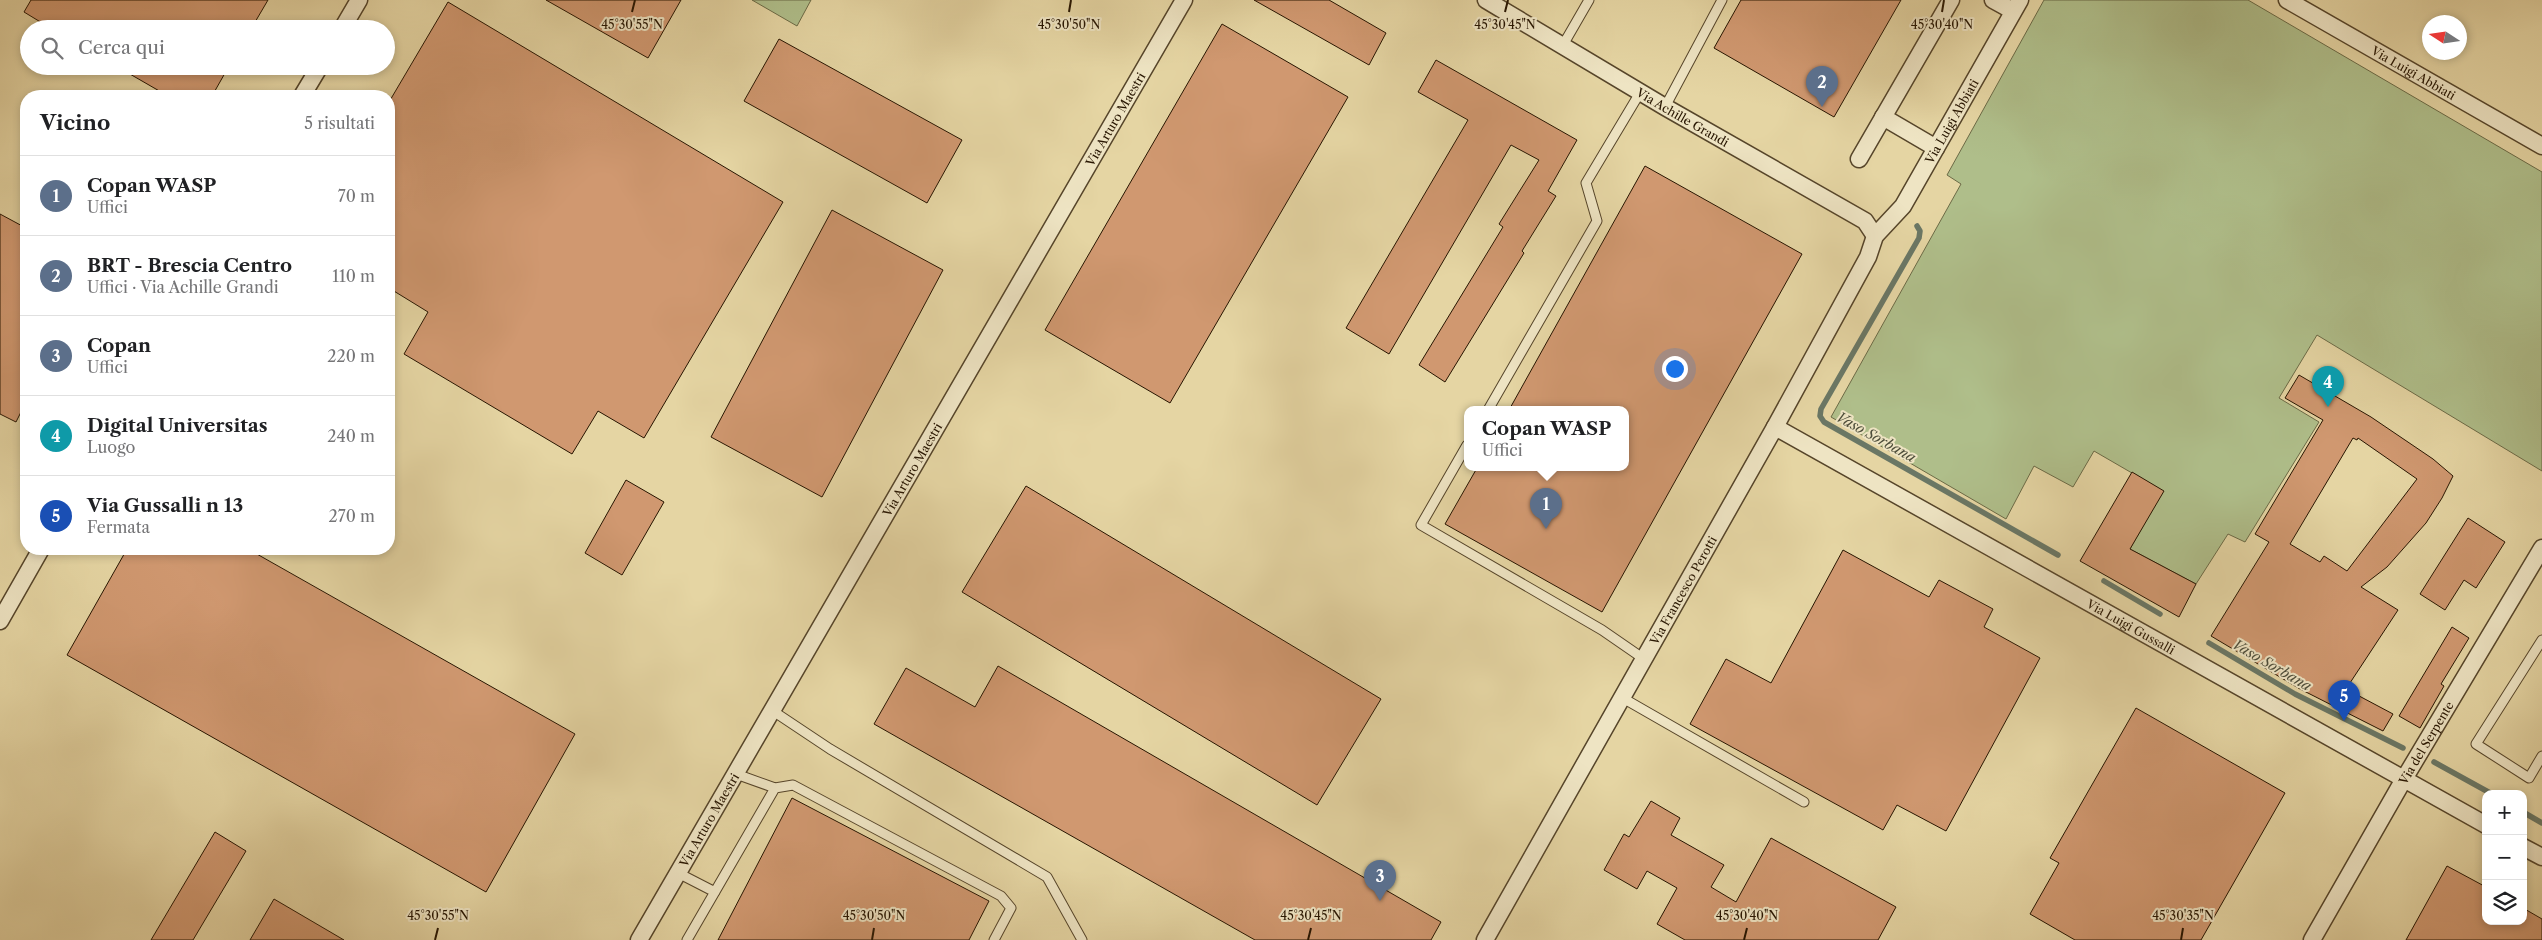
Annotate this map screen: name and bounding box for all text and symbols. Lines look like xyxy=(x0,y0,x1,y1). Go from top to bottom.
north arrow xyxy=(2422,15,2467,60)
text: 45°30'55"N xyxy=(601,17,663,32)
text: 45°30'50"N xyxy=(1038,17,1100,32)
text: 45°30'45"N xyxy=(1474,17,1536,32)
text: 45°30'40"N xyxy=(1911,17,1973,32)
search box xyxy=(20,20,395,75)
icon: search xyxy=(38,34,66,62)
text: Cerca qui xyxy=(78,36,165,59)
street label: Via Luigi Abbiati xyxy=(2368,42,2459,103)
pin: 2 xyxy=(1806,66,1838,107)
street label: Via Arturo Maestri xyxy=(1082,69,1148,169)
street label: Via Luigi Abbiati xyxy=(1921,76,1981,167)
street label: Via Achille Grandi xyxy=(1633,84,1732,150)
text: Vicino xyxy=(40,110,110,135)
text: 5 risultati xyxy=(304,113,375,133)
text: Copan WASP xyxy=(87,174,216,197)
text: 1 xyxy=(52,186,60,206)
text: 70 m xyxy=(338,186,375,206)
text: Uffici xyxy=(87,197,128,217)
text: BRT - Brescia Centro xyxy=(87,254,292,277)
text: 2 xyxy=(51,266,61,286)
text: 110 m xyxy=(332,266,375,286)
text: Uffici · Via Achille Grandi xyxy=(87,277,279,297)
text: Copan xyxy=(87,334,151,357)
text: 3 xyxy=(51,346,61,366)
text: 220 m xyxy=(327,346,375,366)
your location xyxy=(1662,356,1688,382)
text: Uffici xyxy=(87,357,128,377)
pin: 4 xyxy=(2312,366,2344,407)
popup xyxy=(1464,406,1629,471)
water label: Vaso Sorbana xyxy=(1833,408,1920,467)
text: Digital Universitas xyxy=(87,414,268,437)
text: Copan WASP xyxy=(1482,417,1611,440)
street label: Via Arturo Maestri xyxy=(878,420,945,520)
text: 4 xyxy=(51,426,61,446)
text: 240 m xyxy=(327,426,375,446)
text: Luogo xyxy=(87,437,135,457)
text: Uffici xyxy=(1482,440,1523,460)
pin: 1 xyxy=(1530,488,1562,529)
text: Via Gussalli n 13 xyxy=(87,494,243,517)
text: 5 xyxy=(52,506,60,526)
text: 270 m xyxy=(329,506,375,526)
text: Fermata xyxy=(87,517,150,537)
street label: Via Francesco Perotti xyxy=(1646,533,1720,648)
street label: Via Luigi Gussalli xyxy=(2083,595,2178,657)
water label: Vaso Sorbana xyxy=(2229,635,2315,695)
pin: 5 xyxy=(2328,680,2360,721)
street label: Via del Serpente xyxy=(2395,698,2457,788)
street label: Via Arturo Maestri xyxy=(675,770,742,870)
map controls xyxy=(2482,790,2527,925)
button: + xyxy=(2482,790,2527,835)
button: − xyxy=(2482,835,2527,880)
pin: 3 xyxy=(1364,860,1396,901)
button: layers xyxy=(2482,880,2527,925)
text: 45°30'55"N xyxy=(407,908,469,923)
text: 45°30'50"N xyxy=(843,908,905,923)
text: 45°30'45"N xyxy=(1280,908,1342,923)
text: 45°30'40"N xyxy=(1716,908,1778,923)
text: 45°30'35"N xyxy=(2152,908,2214,923)

